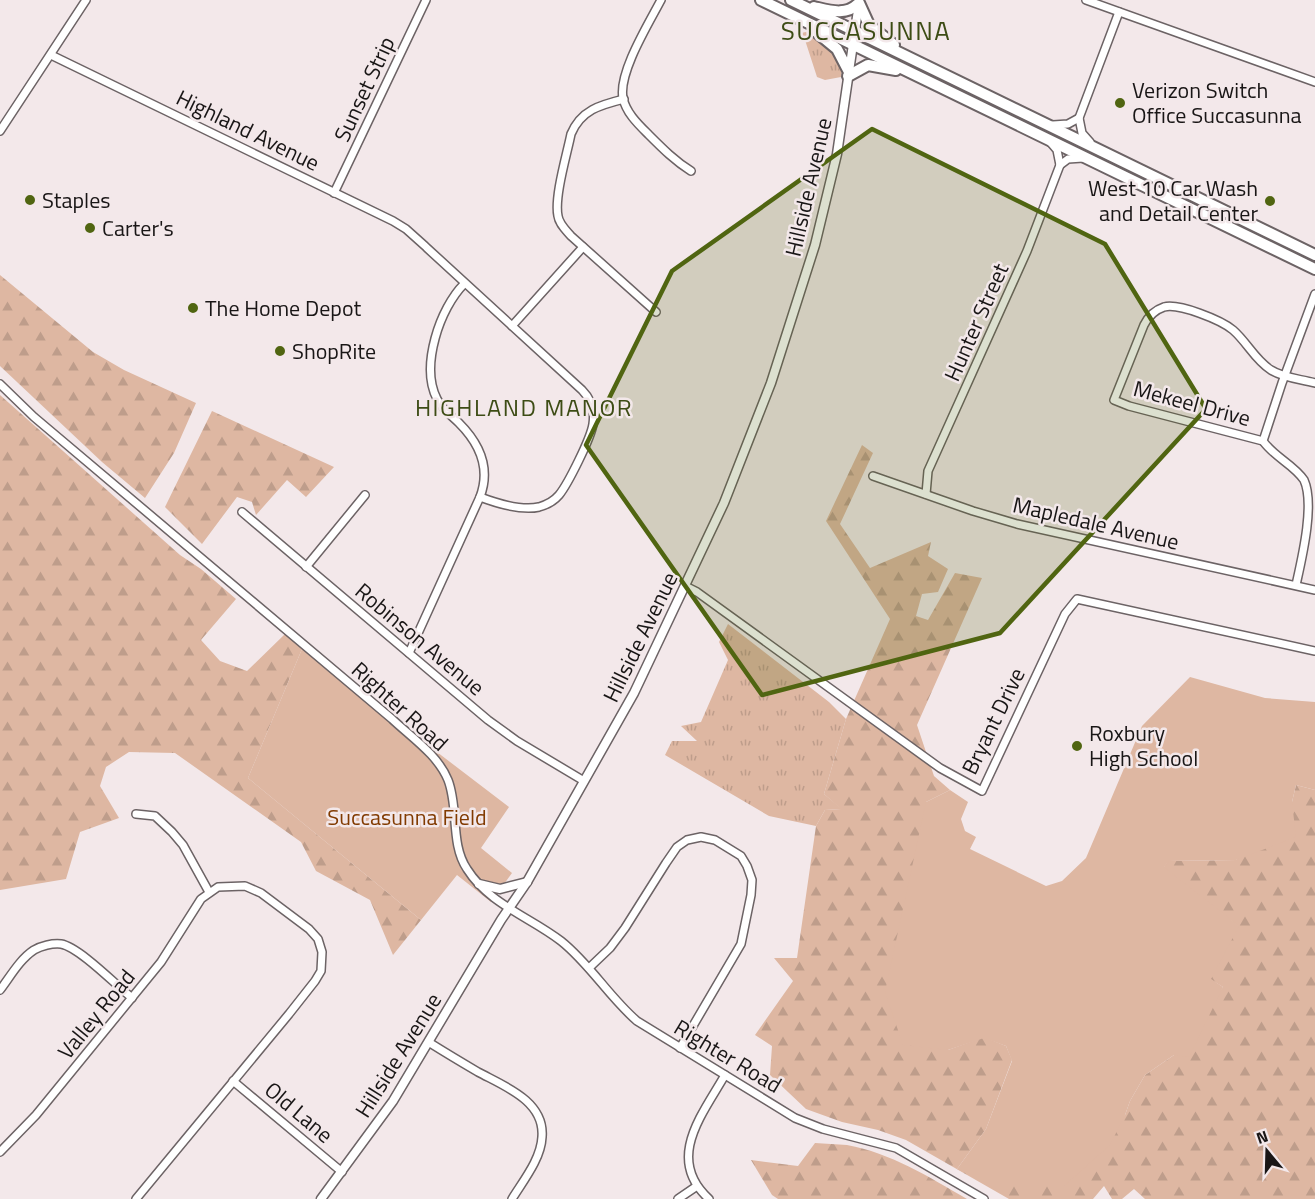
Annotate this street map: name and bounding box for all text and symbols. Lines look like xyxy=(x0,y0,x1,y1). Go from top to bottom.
district label: SUCCASUNNA xyxy=(781,11,951,50)
street label: Sunset Strip xyxy=(325,31,403,147)
place label: Verizon Switch Office Succasunna xyxy=(1132,73,1302,132)
street label: Highland Avenue xyxy=(170,81,326,179)
marker: Verizon Switch Office Succasunna xyxy=(1113,96,1127,110)
street label: Hillside Avenue xyxy=(776,114,840,260)
place label: West 10 Car Wash and Detail Center xyxy=(1088,171,1258,230)
place label: Staples xyxy=(42,183,111,217)
marker: Staples xyxy=(23,193,37,207)
marker: West 10 Car Wash and Detail Center xyxy=(1263,194,1277,208)
place label: Carter's xyxy=(102,211,174,245)
marker: Carter's xyxy=(83,221,97,235)
street label: Hunter Street xyxy=(935,257,1017,387)
place label: The Home Depot xyxy=(205,291,361,325)
marker: The Home Depot xyxy=(186,301,200,315)
place label: ShopRite xyxy=(292,334,376,368)
marker: ShopRite xyxy=(273,344,287,358)
street label: Mekeel Drive xyxy=(1130,371,1254,435)
district label: HIGHLAND MANOR xyxy=(415,389,633,425)
street label: Mapledale Avenue xyxy=(1009,487,1183,559)
street label: Hillside Avenue xyxy=(594,566,686,708)
street label: Robinson Avenue xyxy=(348,574,492,704)
street label: Righter Road xyxy=(344,653,456,759)
street label: Bryant Drive xyxy=(953,662,1033,780)
place label: Roxbury High School xyxy=(1089,716,1198,775)
marker: Roxbury High School xyxy=(1070,739,1084,753)
park label: Succasunna Field xyxy=(327,800,487,834)
street label: Valley Road xyxy=(49,962,143,1066)
street label: Hillside Avenue xyxy=(346,986,450,1124)
street label: Righter Road xyxy=(668,1010,788,1102)
street label: Old Lane xyxy=(257,1073,341,1151)
north arrow xyxy=(1237,1121,1297,1181)
text: N xyxy=(1253,1124,1271,1150)

